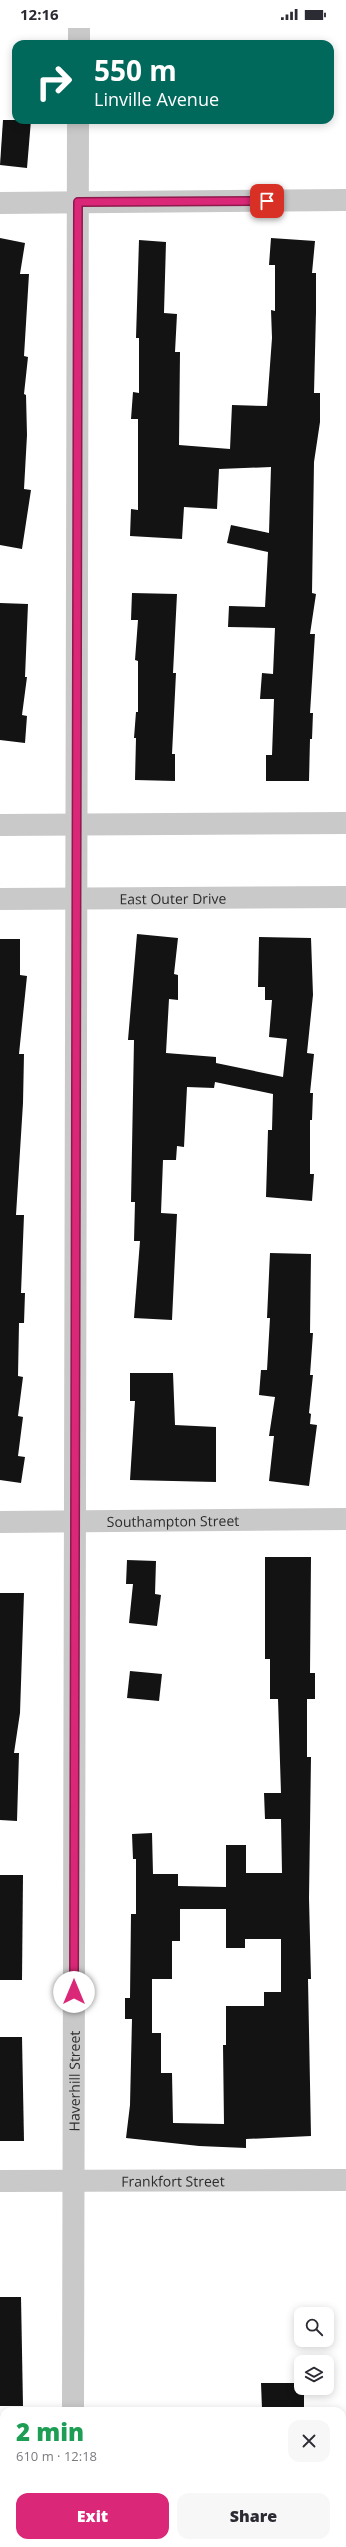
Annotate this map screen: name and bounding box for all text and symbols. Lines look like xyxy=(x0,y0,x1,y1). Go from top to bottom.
text: 12:16 xyxy=(20,4,59,24)
text: 550 m xyxy=(94,51,177,89)
icon: right xyxy=(28,56,80,108)
text: Linville Avenue xyxy=(94,87,219,111)
pin xyxy=(250,184,284,218)
icon: arrive xyxy=(256,190,278,212)
street label: East Outer Drive xyxy=(119,888,227,908)
street label: Southampton Street xyxy=(107,1510,239,1531)
position arrow xyxy=(53,1971,95,2013)
street label: Haverhill Street xyxy=(64,2031,83,2131)
street label: Frankfort Street xyxy=(121,2171,225,2190)
map controls xyxy=(294,2307,334,2395)
button: search xyxy=(294,2307,334,2347)
button: layers xyxy=(294,2355,334,2395)
text: 2 min xyxy=(16,2415,84,2448)
button: close xyxy=(288,2420,330,2462)
text: 610 m · 12:18 xyxy=(16,2447,97,2465)
button: Exit xyxy=(16,2493,169,2539)
button: Share xyxy=(177,2493,330,2539)

